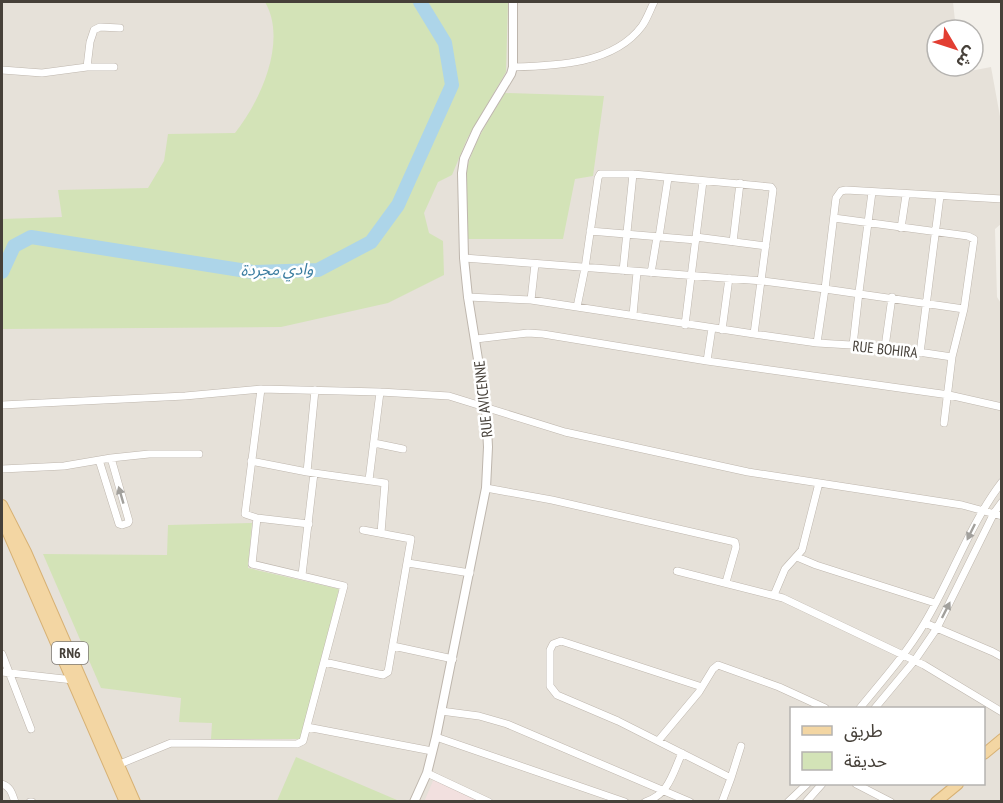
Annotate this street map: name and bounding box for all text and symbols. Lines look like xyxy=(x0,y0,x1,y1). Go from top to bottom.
north arrow xyxy=(925,18,985,78)
text: ش xyxy=(952,43,981,72)
water label: وادي مجردة xyxy=(240,258,314,283)
street label: RUE BOHIRA xyxy=(851,336,919,362)
street label: RUE AVICENNE xyxy=(470,360,496,438)
one-way arrow xyxy=(116,485,125,503)
one-way arrow xyxy=(966,523,976,540)
one-way arrow xyxy=(941,602,951,619)
road number: RN6 xyxy=(52,642,88,664)
legend xyxy=(790,707,985,785)
text: طريق xyxy=(844,719,883,742)
text: حديقة xyxy=(844,749,887,772)

